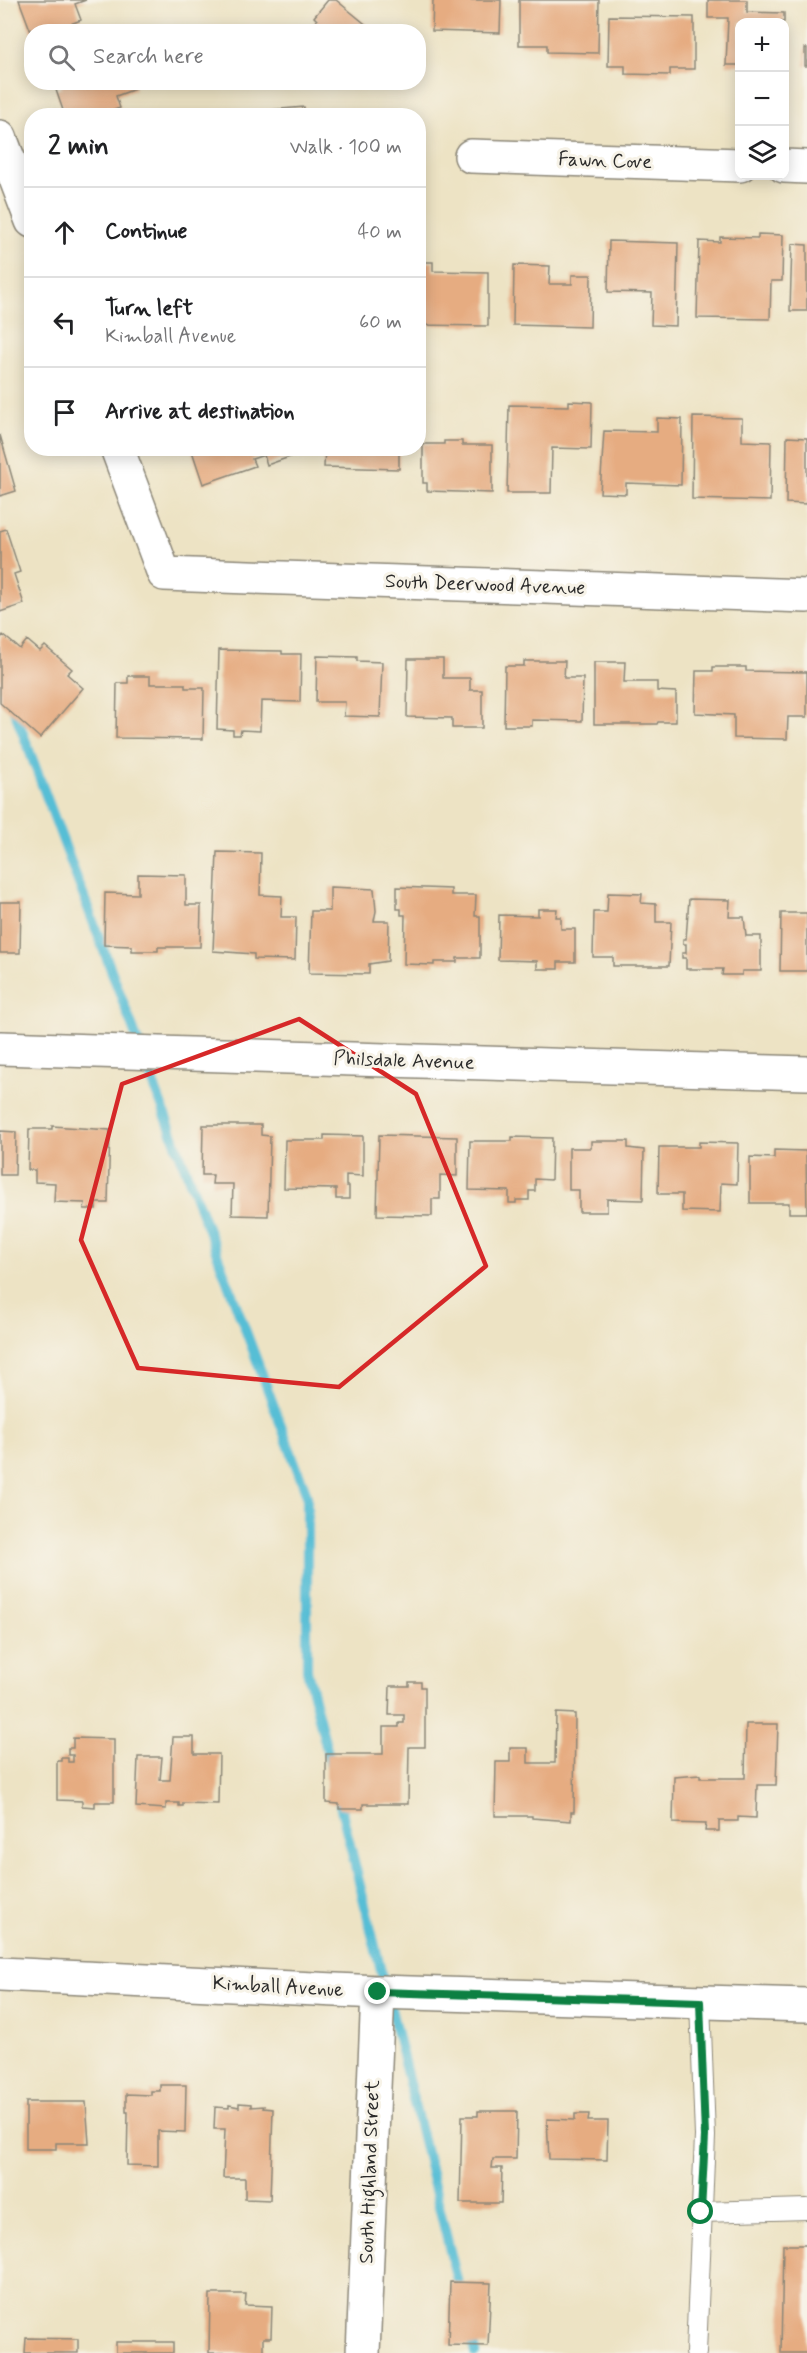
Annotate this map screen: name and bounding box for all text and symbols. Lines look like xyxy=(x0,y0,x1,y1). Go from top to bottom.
map controls xyxy=(735,18,789,180)
button: + xyxy=(735,18,789,72)
search box xyxy=(24,24,426,90)
icon: search xyxy=(45,41,78,74)
text: Search here xyxy=(93,43,204,71)
button: − xyxy=(735,72,789,126)
button: layers xyxy=(735,126,789,180)
text: 2 min xyxy=(48,130,109,164)
text: Walk · 100 m xyxy=(290,134,402,161)
street label: Fawn Cove xyxy=(558,146,653,176)
icon: ahead xyxy=(48,216,81,249)
text: Continue xyxy=(105,218,187,246)
text: 40 m xyxy=(358,219,402,246)
text: Turn left xyxy=(105,295,193,323)
icon: left xyxy=(48,306,81,339)
text: 60 m xyxy=(359,309,402,336)
text: Kimball Avenue xyxy=(105,323,236,350)
icon: arrive xyxy=(48,396,81,429)
text: Arrive at destination xyxy=(105,398,295,426)
street label: South Deerwood Avenue xyxy=(384,568,586,602)
street label: Philsdale Avenue xyxy=(333,1045,475,1077)
street label: Kimball Avenue xyxy=(212,1970,344,2004)
route end xyxy=(364,1978,390,2004)
street label: South Highland Street xyxy=(353,2079,389,2264)
route start xyxy=(687,2198,713,2224)

